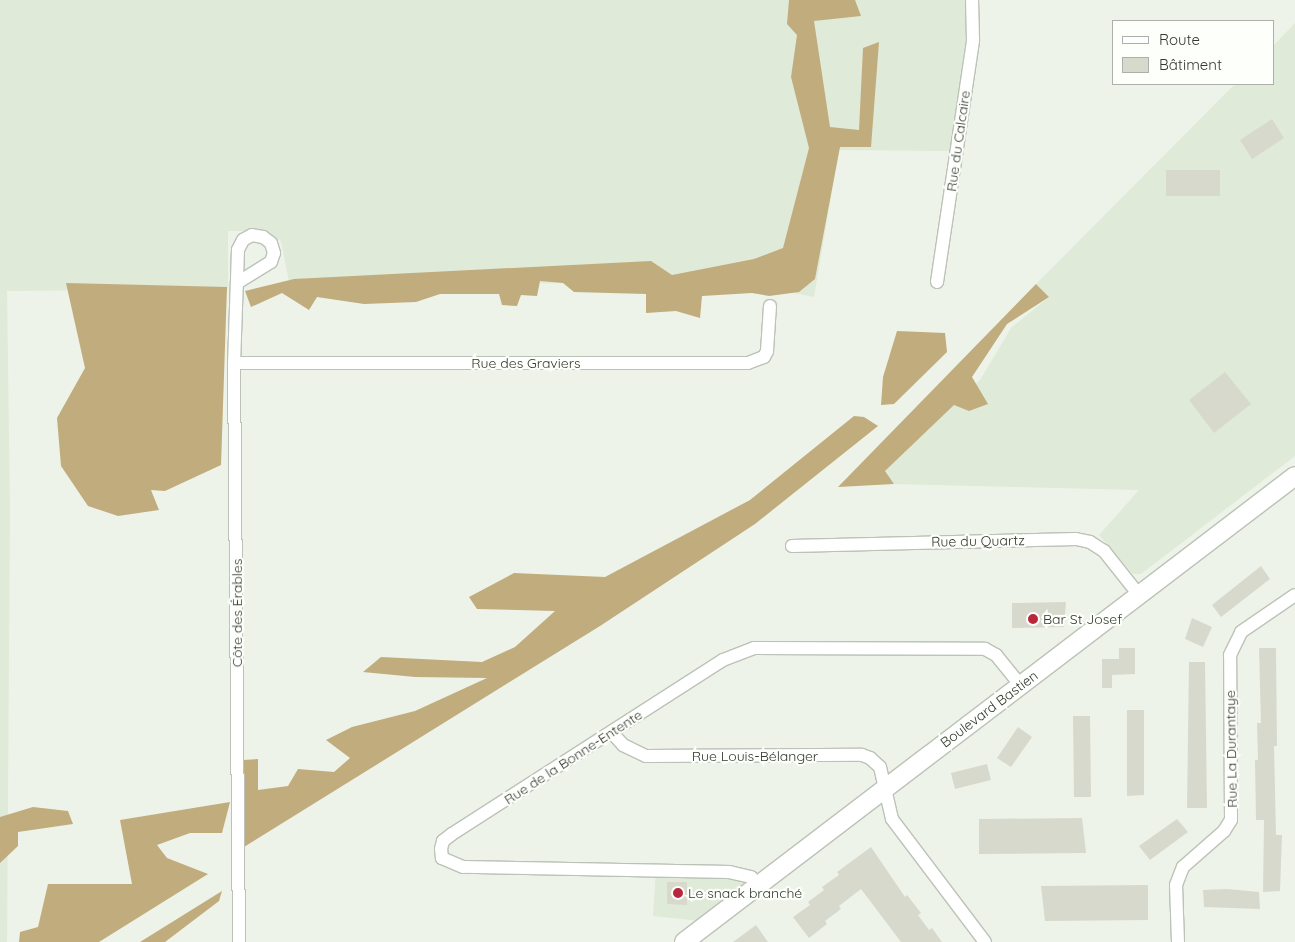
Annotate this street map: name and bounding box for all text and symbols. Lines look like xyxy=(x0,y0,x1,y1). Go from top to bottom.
legend xyxy=(1112,20,1275,85)
text: Route xyxy=(1159,30,1200,49)
text: Bâtiment xyxy=(1159,55,1222,74)
street label: Rue du Calcaire xyxy=(943,89,973,193)
street label: Rue des Graviers xyxy=(471,355,581,371)
street label: Rue du Quartz xyxy=(931,532,1025,550)
street label: Côte des Érables xyxy=(229,559,245,667)
place label: Bar St Josef xyxy=(1043,611,1122,627)
marker: Bar St Josef xyxy=(1027,613,1039,625)
street label: Boulevard Bastien xyxy=(937,667,1041,751)
street label: Rue La Durantaye xyxy=(1222,690,1240,808)
street label: Rue de la Bonne-Entente xyxy=(501,706,645,808)
street label: Rue Louis-Bélanger xyxy=(692,748,818,764)
place label: Le snack branché xyxy=(688,885,802,901)
marker: Le snack branché xyxy=(672,887,684,899)

